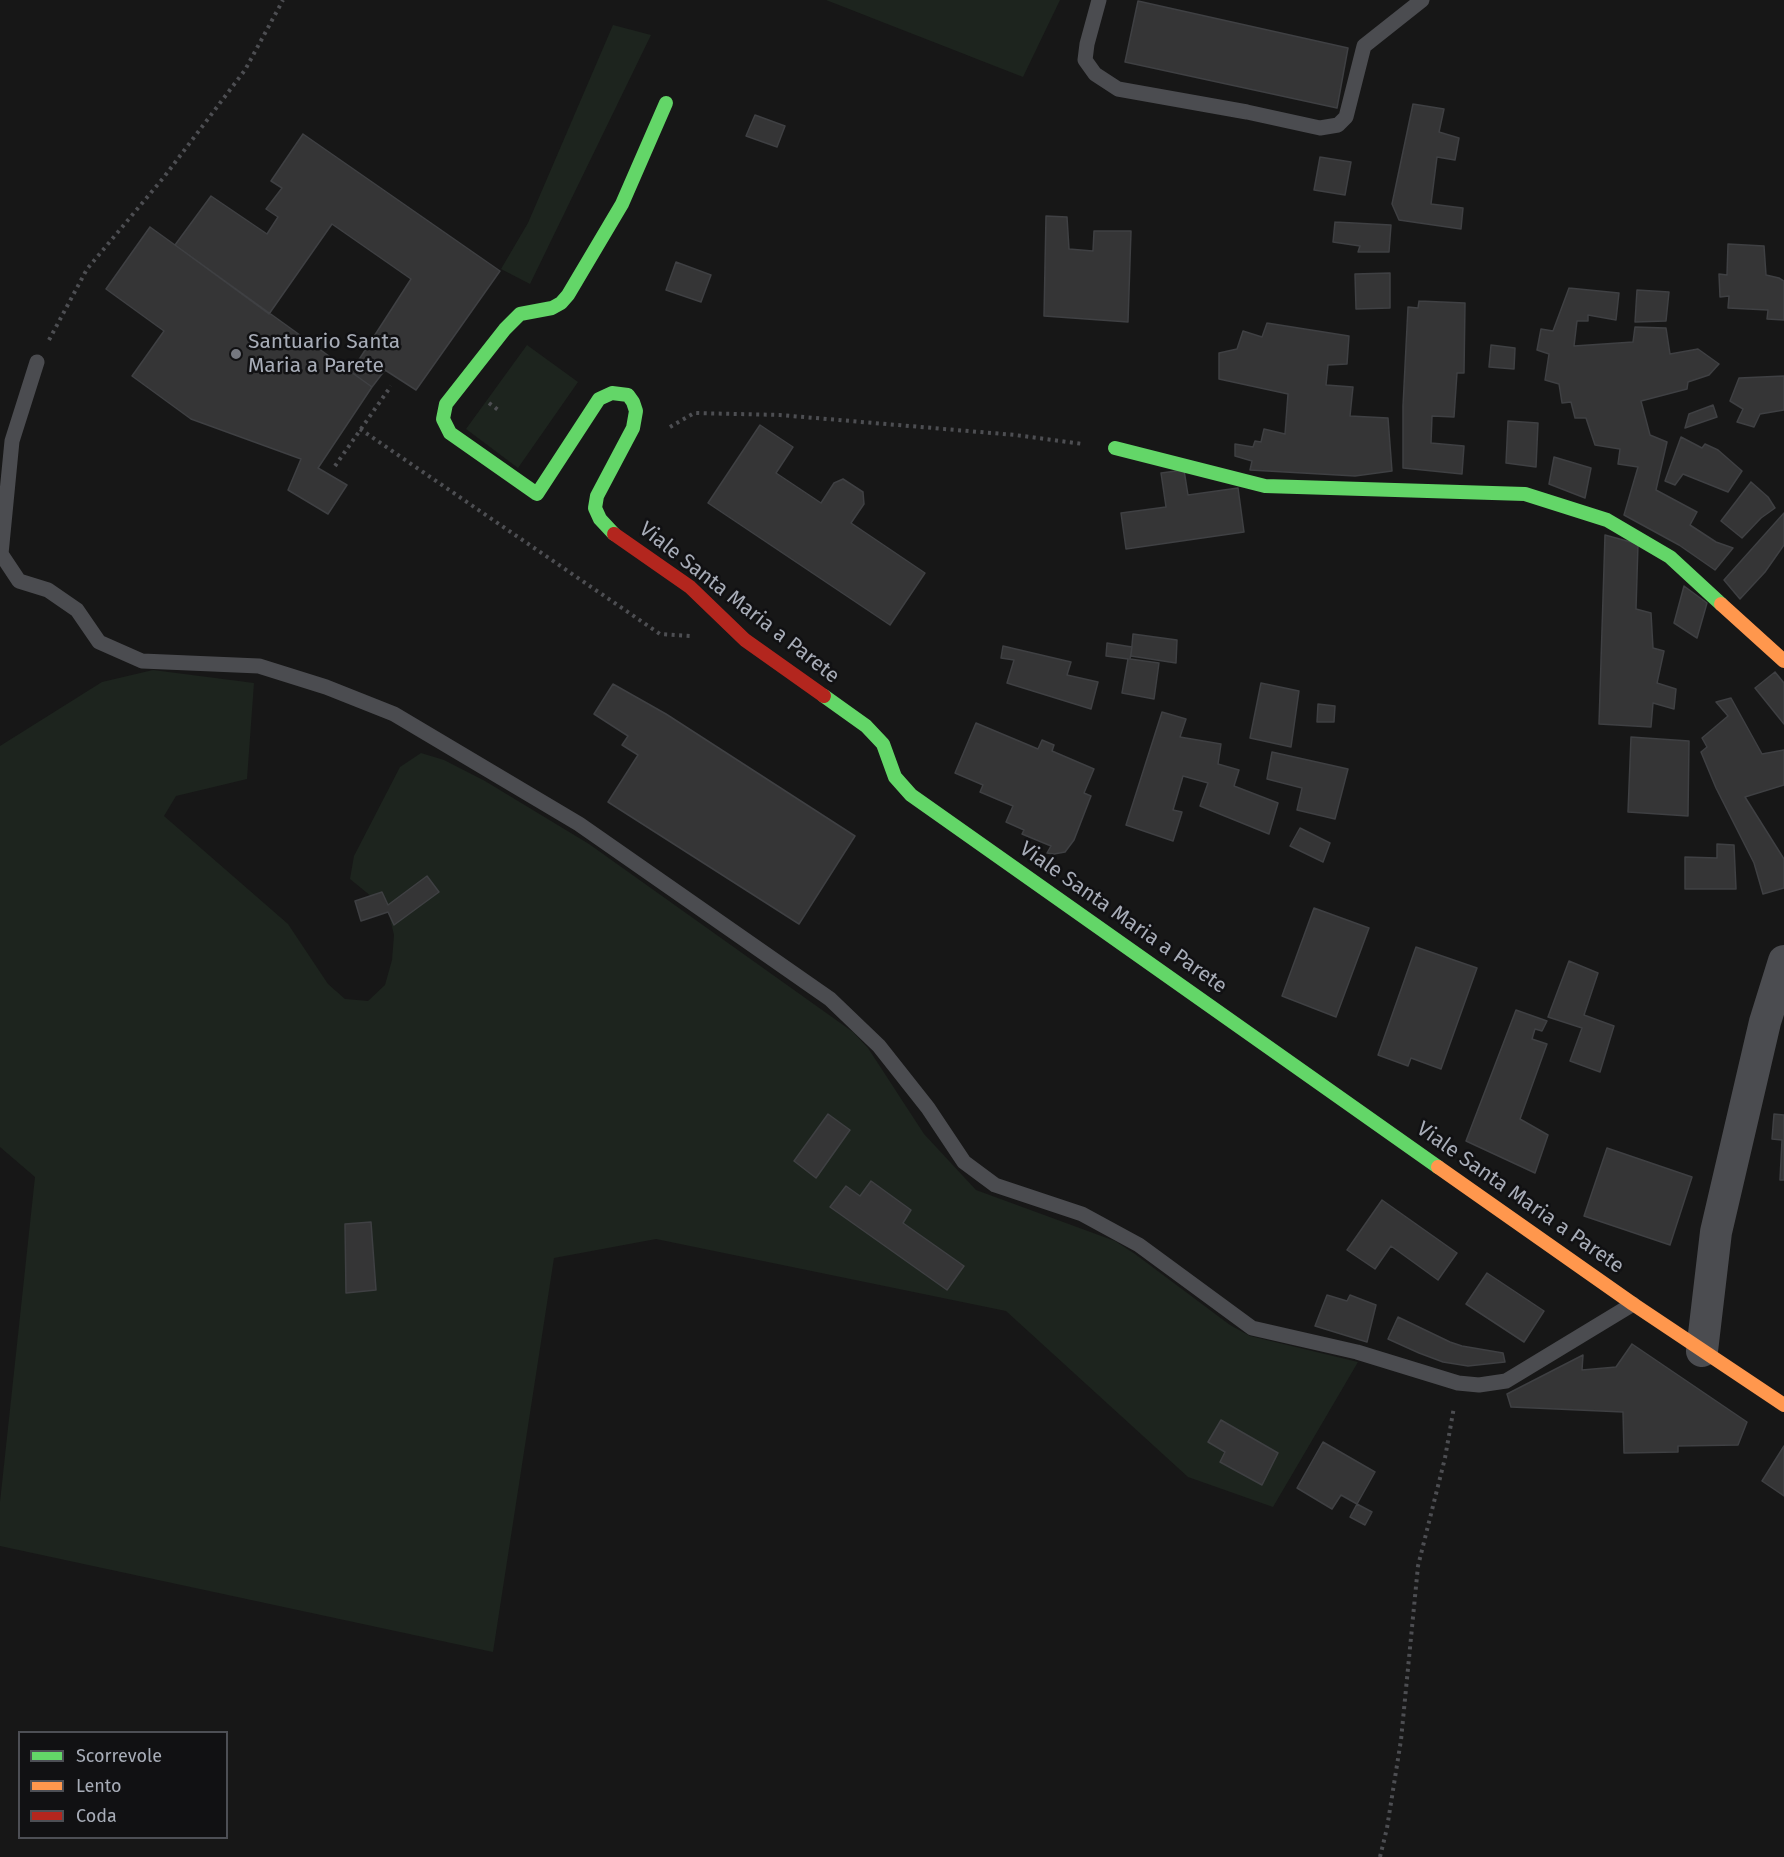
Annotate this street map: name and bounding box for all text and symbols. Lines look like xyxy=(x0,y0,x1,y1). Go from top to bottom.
place label: Santuario Santa Maria a Parete xyxy=(248,329,400,379)
marker: Santuario Santa Maria a Parete xyxy=(229,347,243,361)
street label: Viale Santa Maria a Parete xyxy=(634,517,844,689)
street label: Viale Santa Maria a Parete xyxy=(1014,837,1232,999)
street label: Viale Santa Maria a Parete xyxy=(1411,1117,1629,1279)
legend xyxy=(18,1731,228,1839)
text: Scorrevole xyxy=(76,1745,162,1767)
text: Lento xyxy=(76,1775,122,1797)
text: Coda xyxy=(76,1805,117,1827)

